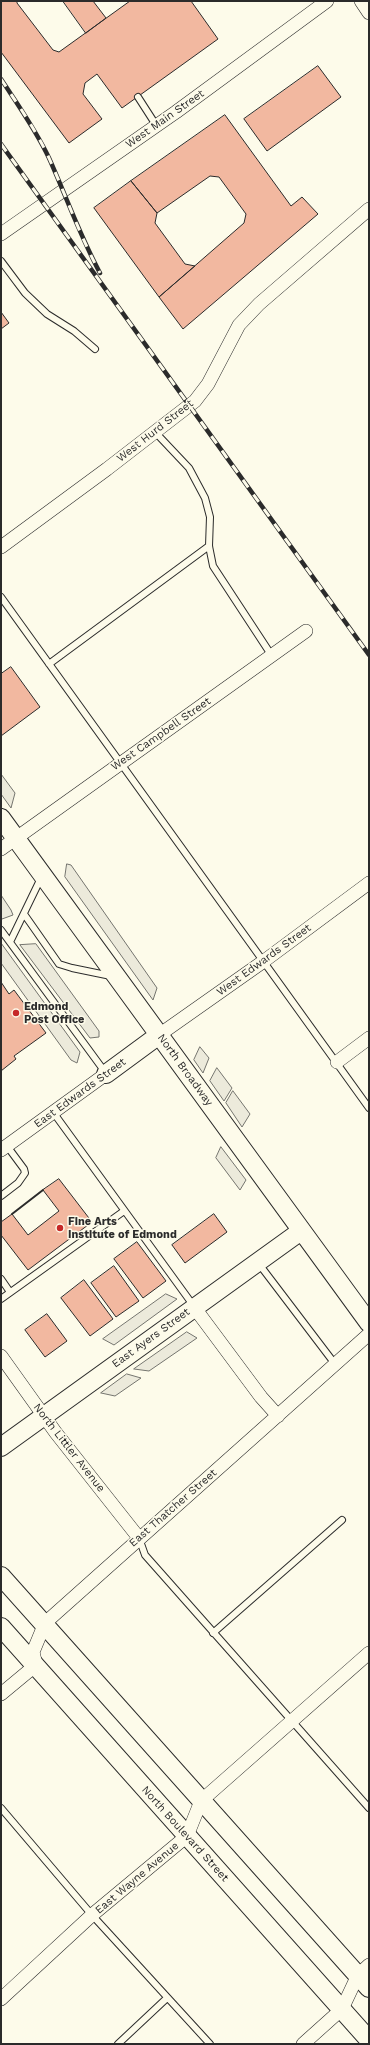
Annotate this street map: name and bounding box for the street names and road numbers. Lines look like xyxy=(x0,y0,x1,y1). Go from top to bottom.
street label: West Main Street xyxy=(123,87,207,151)
street label: West Hurd Street xyxy=(114,397,196,465)
street label: West Campbell Street xyxy=(109,695,213,773)
street label: West Edwards Street xyxy=(214,921,314,999)
street label: North Broadway xyxy=(154,1031,216,1109)
street label: East Edwards Street xyxy=(32,1055,128,1131)
street label: East Ayers Street xyxy=(109,1305,193,1371)
street label: North Littler Avenue xyxy=(30,1401,108,1495)
street label: East Thatcher Street xyxy=(126,1466,220,1550)
street label: North Boulevard Street xyxy=(139,1784,231,1884)
street label: East Wayne Avenue xyxy=(93,1839,181,1917)

